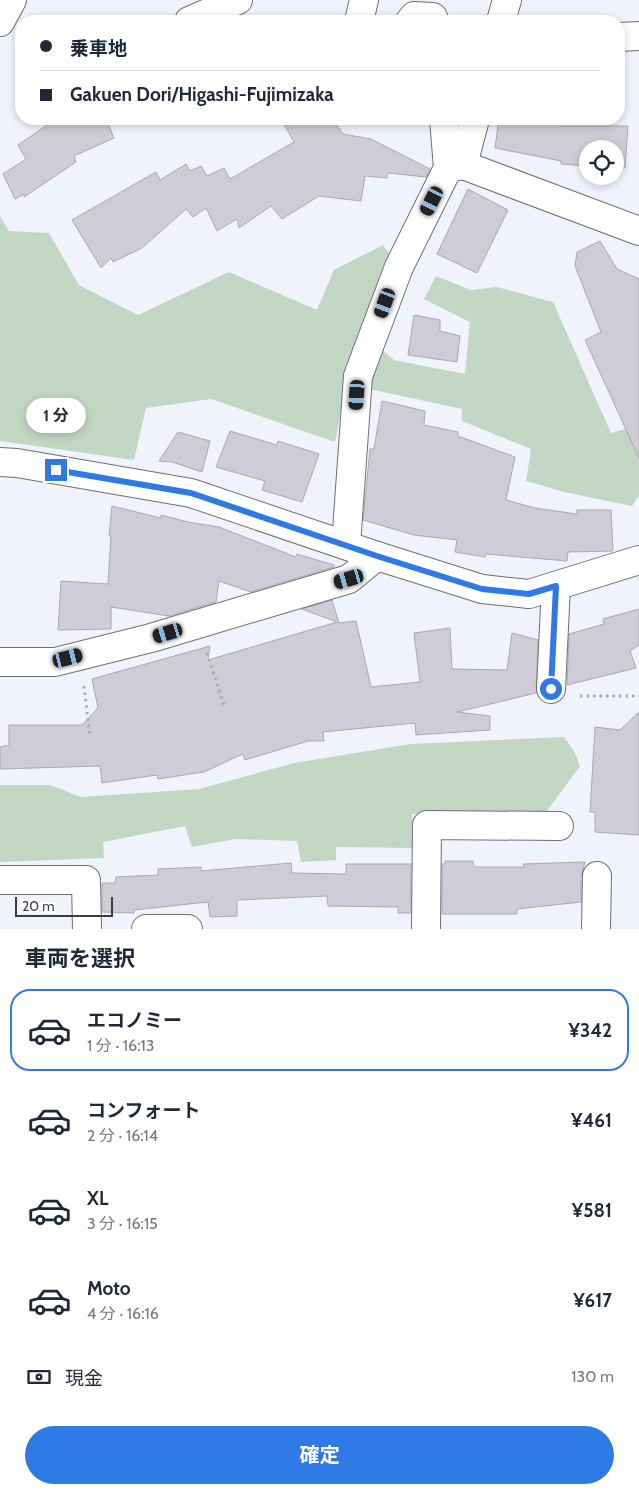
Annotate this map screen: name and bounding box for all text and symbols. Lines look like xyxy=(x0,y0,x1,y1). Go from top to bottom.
text: 乗車地 xyxy=(70,37,127,60)
text: Gakuen Dori/Higashi-Fujimizaka xyxy=(70,83,334,106)
map controls xyxy=(579,140,624,185)
button: locate xyxy=(579,140,624,185)
car xyxy=(418,184,445,218)
car xyxy=(372,286,397,320)
car xyxy=(348,380,365,410)
callout: 1 分 xyxy=(26,398,86,432)
text: 1 分 xyxy=(43,406,69,425)
route end xyxy=(45,459,67,481)
car xyxy=(332,568,365,590)
car xyxy=(151,621,184,645)
car xyxy=(51,647,84,669)
route start xyxy=(540,678,562,700)
scale bar xyxy=(15,894,112,917)
text: 20 m xyxy=(22,897,55,915)
text: 車両を選択 xyxy=(25,945,135,972)
icon: car xyxy=(27,1008,72,1053)
text: エコノミー xyxy=(87,1009,182,1032)
text: ¥342 xyxy=(568,1019,612,1042)
text: 1 分 · 16:13 xyxy=(87,1036,154,1055)
icon: car xyxy=(27,1098,72,1143)
text: コンフォート xyxy=(87,1099,200,1122)
text: ¥461 xyxy=(571,1109,612,1132)
text: 2 分 · 16:14 xyxy=(87,1126,158,1145)
text: XL xyxy=(87,1187,108,1210)
icon: car xyxy=(27,1188,72,1233)
text: ¥581 xyxy=(572,1199,612,1222)
text: 3 分 · 16:15 xyxy=(87,1214,158,1233)
text: Moto xyxy=(87,1277,131,1300)
icon: car xyxy=(27,1278,72,1323)
text: ¥617 xyxy=(573,1289,612,1312)
text: 4 分 · 16:16 xyxy=(87,1304,159,1323)
icon: cash xyxy=(25,1363,53,1391)
text: 現金 xyxy=(65,1367,103,1390)
text: 130 m xyxy=(571,1367,614,1386)
button: 確定 xyxy=(25,1426,614,1484)

